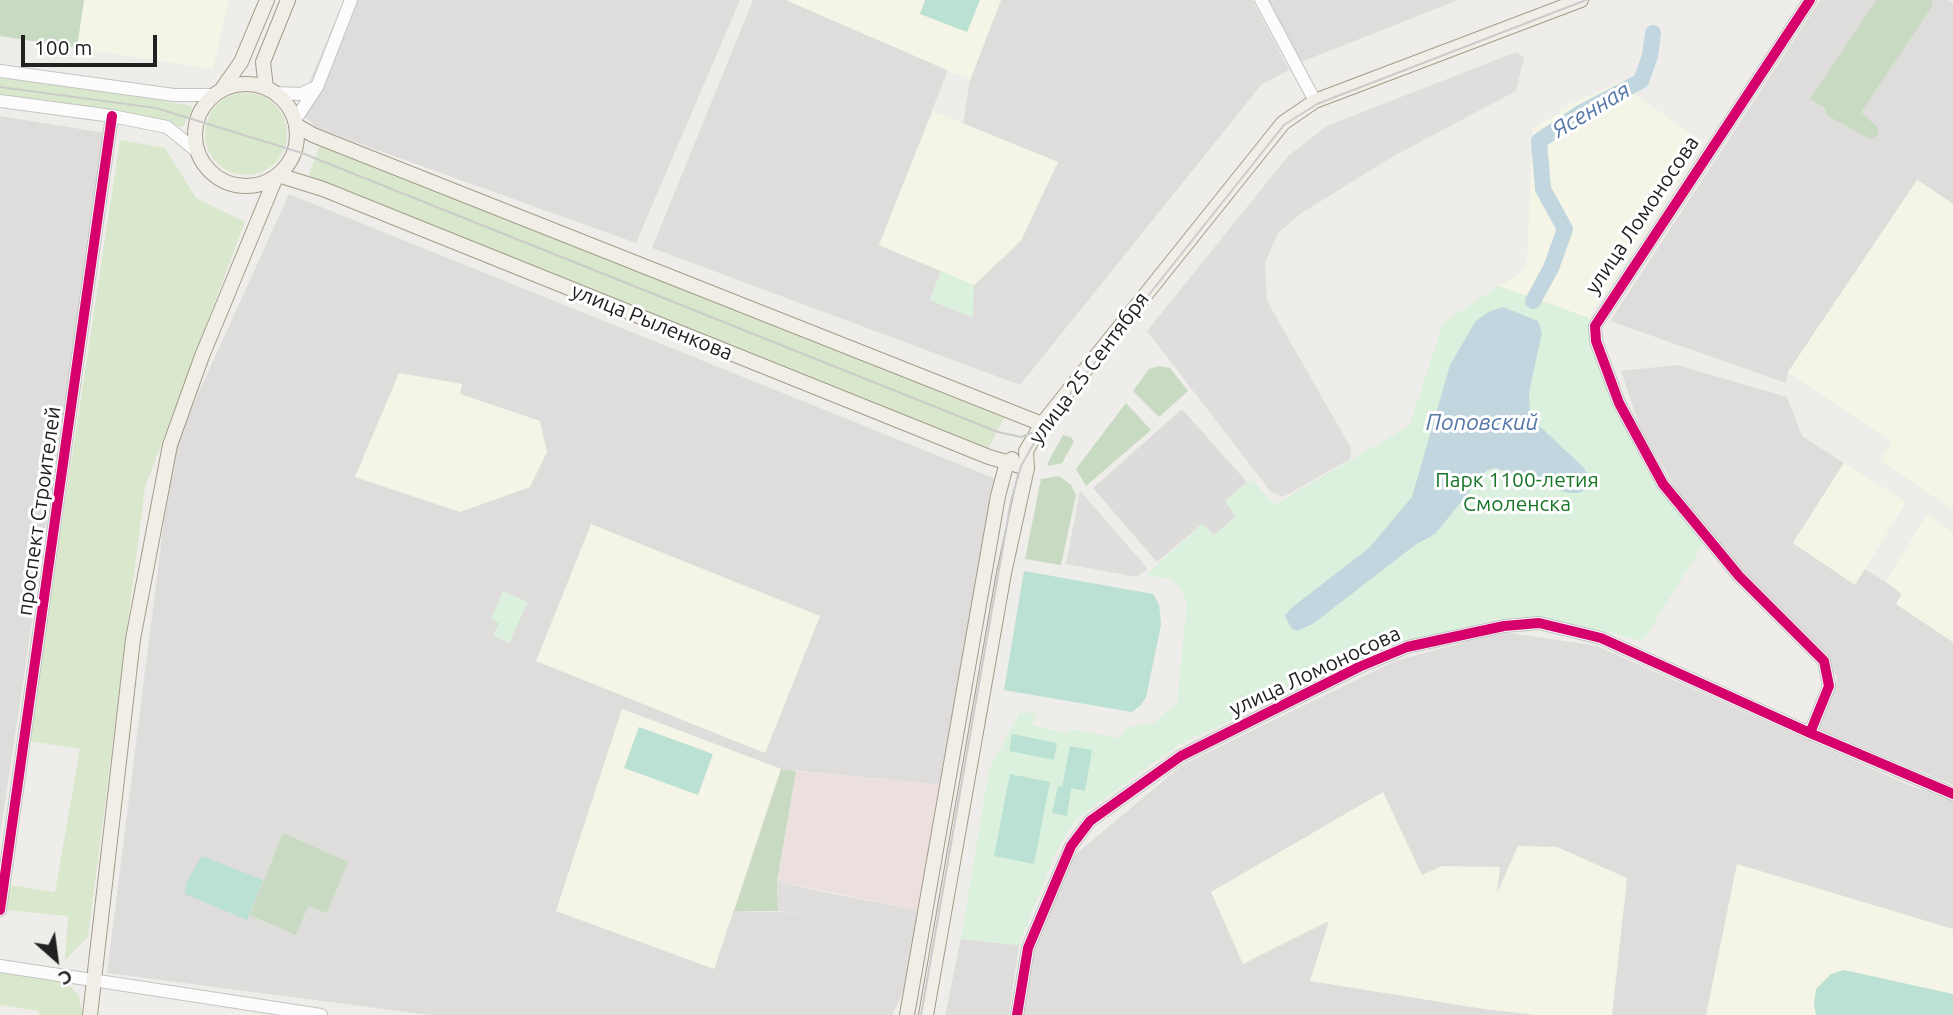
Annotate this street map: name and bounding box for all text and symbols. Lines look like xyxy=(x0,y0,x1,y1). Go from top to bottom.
scale bar xyxy=(24,21,161,65)
text: 100 m xyxy=(34,35,92,59)
water label: Ясенная xyxy=(1547,76,1635,144)
street label: улица Ломоносова xyxy=(1580,131,1704,299)
street label: улица Рыленкова xyxy=(568,278,736,366)
street label: улица 25 Сентября xyxy=(1024,287,1154,449)
street label: проспект Строителей xyxy=(12,405,66,617)
water label: Поповский xyxy=(1426,408,1538,436)
park label: Парк 1100-летия Смоленска xyxy=(1435,467,1599,517)
street label: улица Ломоносова xyxy=(1226,620,1404,722)
north arrow xyxy=(21,924,91,994)
text: С xyxy=(55,965,76,990)

